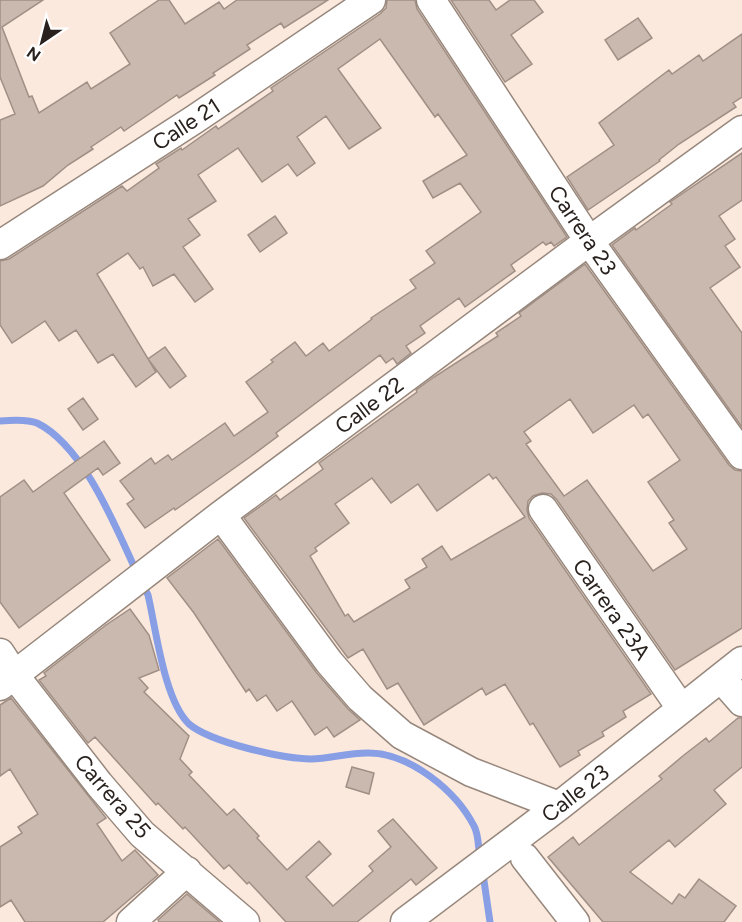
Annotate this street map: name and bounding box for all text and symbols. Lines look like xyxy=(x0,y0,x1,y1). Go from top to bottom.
north arrow xyxy=(12,12,72,72)
text: N xyxy=(23,43,44,65)
street label: Calle 21 xyxy=(147,93,225,156)
street label: Carrera 23 xyxy=(543,180,622,280)
street label: Calle 22 xyxy=(330,371,409,440)
street label: Carrera 23A xyxy=(567,554,656,665)
street label: Carrera 25 xyxy=(69,749,157,844)
street label: Calle 23 xyxy=(536,759,615,828)

